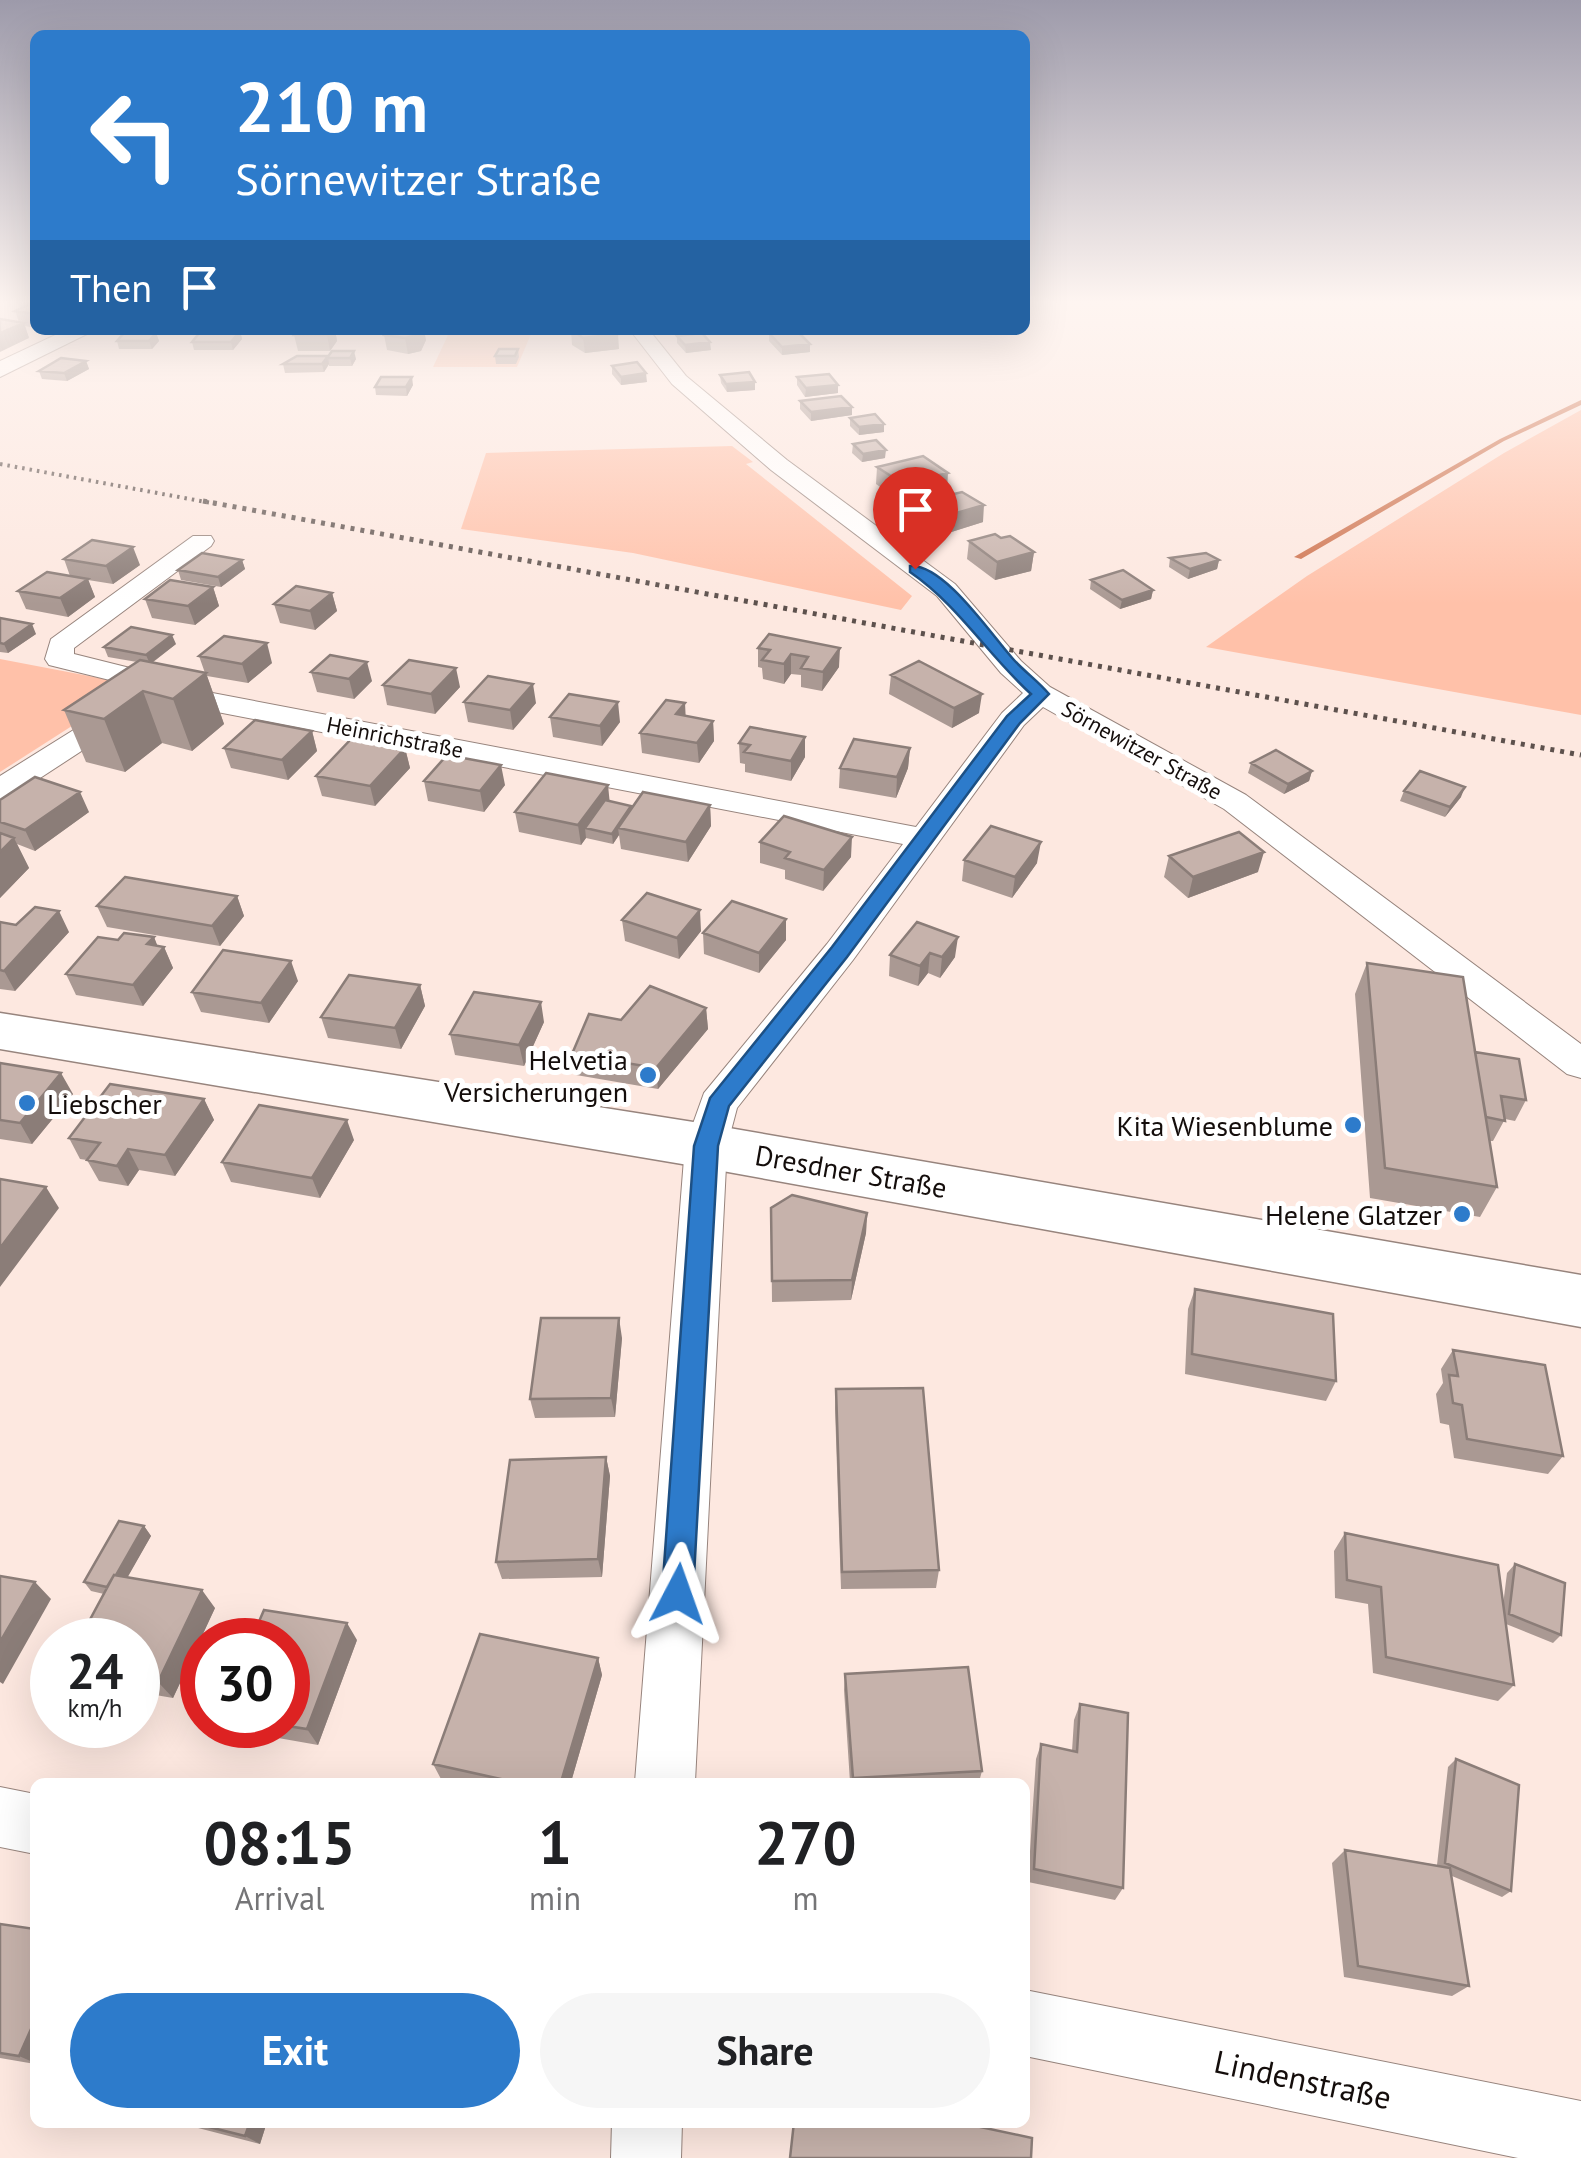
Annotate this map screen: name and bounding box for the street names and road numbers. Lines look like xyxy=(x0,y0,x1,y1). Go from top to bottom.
street label: Sörnewitzer Straße xyxy=(1057,694,1227,806)
street label: Heinrichstraße xyxy=(324,710,466,764)
street label: Dresdner Straße xyxy=(752,1136,950,1206)
street label: Lindenstraße xyxy=(1211,2040,1395,2118)

